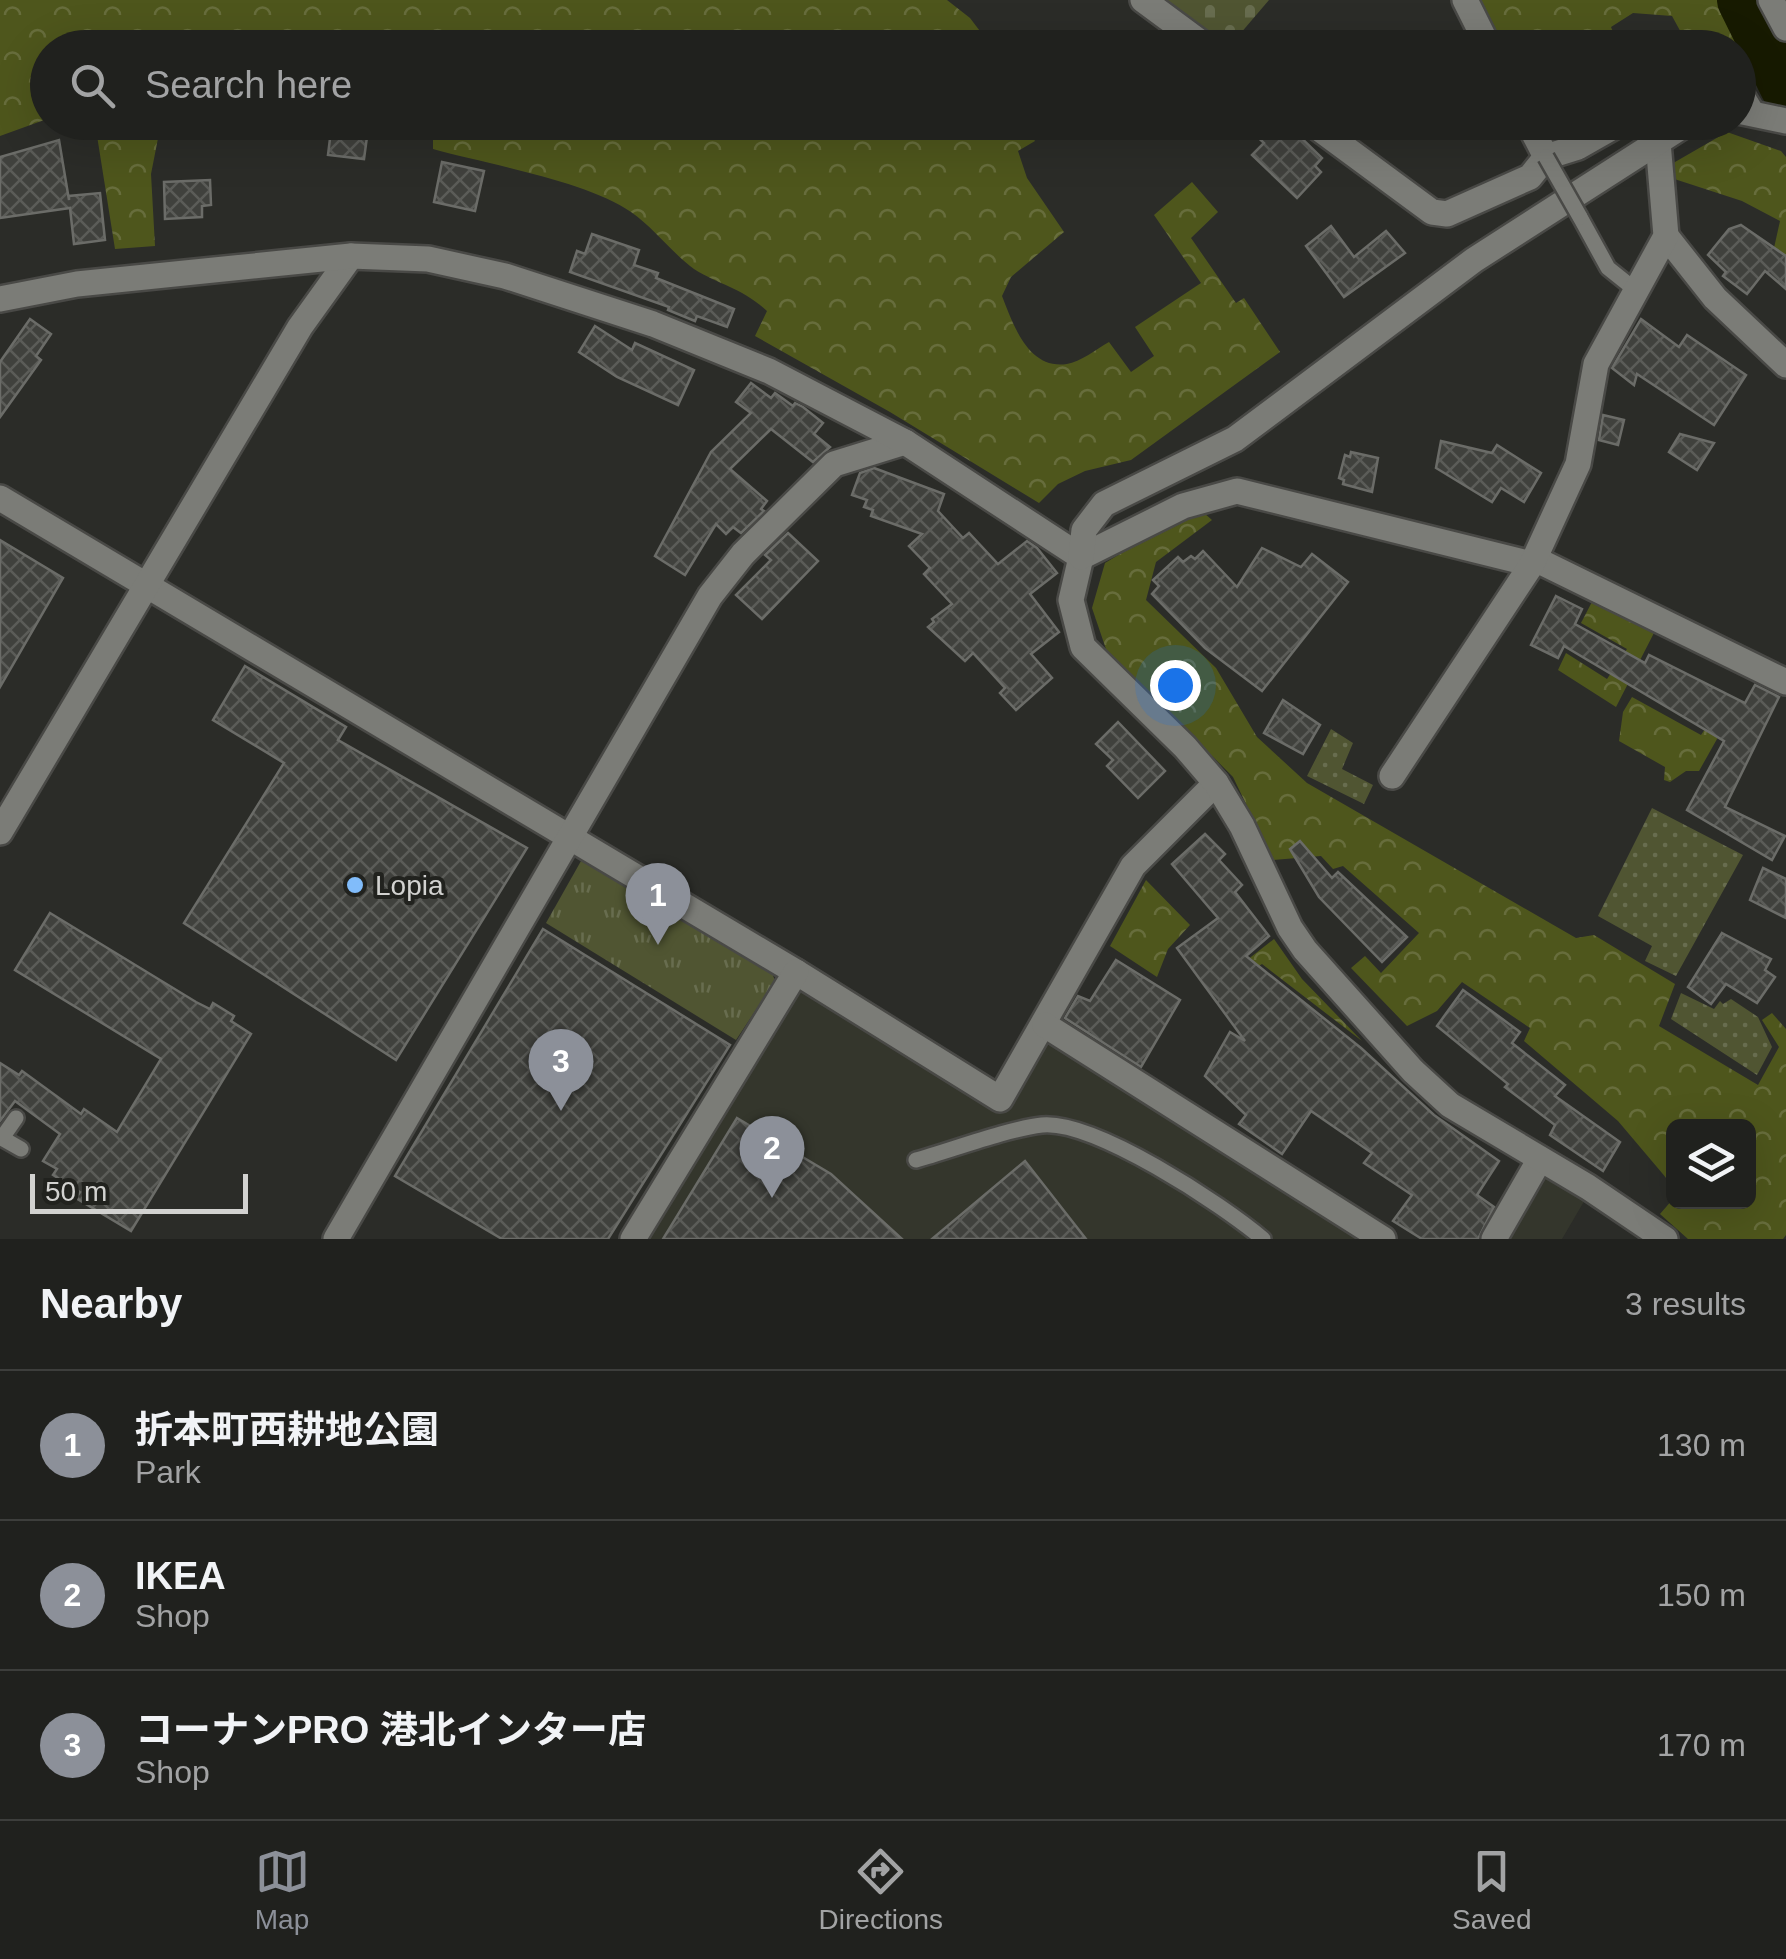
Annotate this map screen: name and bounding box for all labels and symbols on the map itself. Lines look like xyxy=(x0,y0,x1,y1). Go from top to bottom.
your location xyxy=(1150,660,1201,711)
pin: 1 xyxy=(626,862,690,945)
place label: Lopia xyxy=(375,870,444,901)
marker: Lopia xyxy=(344,874,366,896)
pin: 3 xyxy=(528,1028,594,1111)
pin: 2 xyxy=(740,1116,804,1198)
scale bar xyxy=(30,1169,248,1214)

